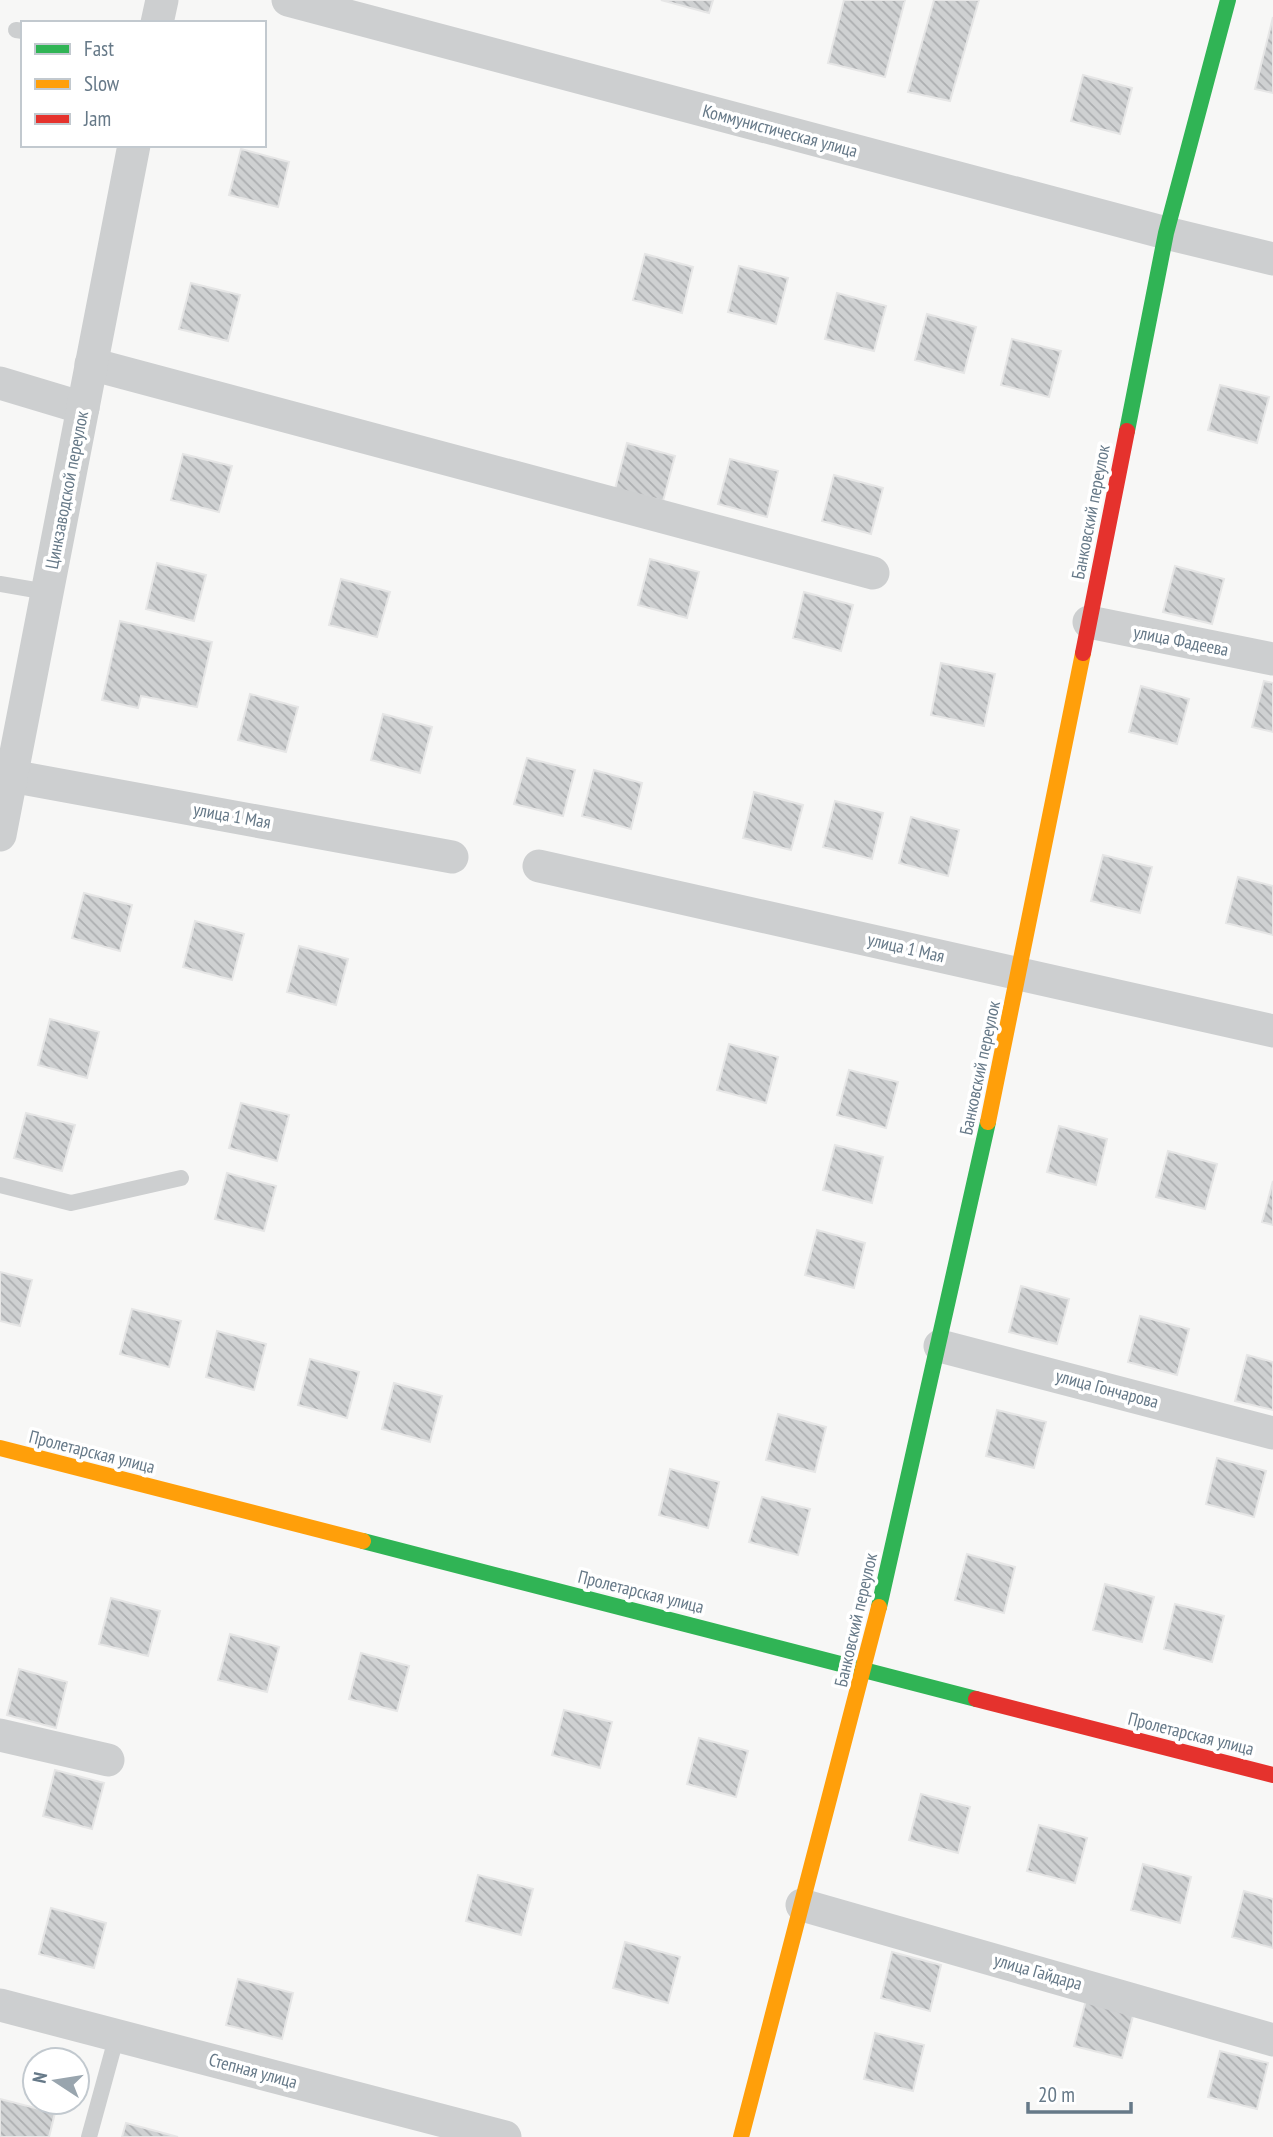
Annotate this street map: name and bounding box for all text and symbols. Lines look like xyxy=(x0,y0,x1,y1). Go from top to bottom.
legend xyxy=(21,21,266,147)
text: Fast xyxy=(84,35,114,62)
text: Slow xyxy=(84,70,120,97)
street label: Коммунистическая улица xyxy=(700,99,860,162)
text: Jam xyxy=(83,105,111,132)
street label: Цинкзаводской переулок xyxy=(40,409,93,571)
street label: Банковский переулок xyxy=(1066,443,1115,581)
street label: улица Фадеева xyxy=(1132,620,1231,661)
street label: улица 1 Мая xyxy=(192,797,273,834)
street label: улица 1 Мая xyxy=(865,928,947,968)
street label: Банковский переулок xyxy=(954,999,1005,1137)
street label: улица Гончарова xyxy=(1053,1364,1161,1413)
street label: Пролетарская улица xyxy=(27,1425,157,1478)
street label: Банковский переулок xyxy=(829,1551,882,1689)
street label: Пролетарская улица xyxy=(576,1565,706,1618)
street label: Пролетарская улица xyxy=(1126,1707,1256,1760)
street label: улица Гайдара xyxy=(991,1948,1085,1995)
north arrow xyxy=(21,2046,91,2116)
street label: Степная улица xyxy=(206,2048,300,2093)
text: N xyxy=(27,2070,52,2085)
scale bar xyxy=(1028,2070,1131,2114)
text: 20 m xyxy=(1038,2081,1075,2108)

